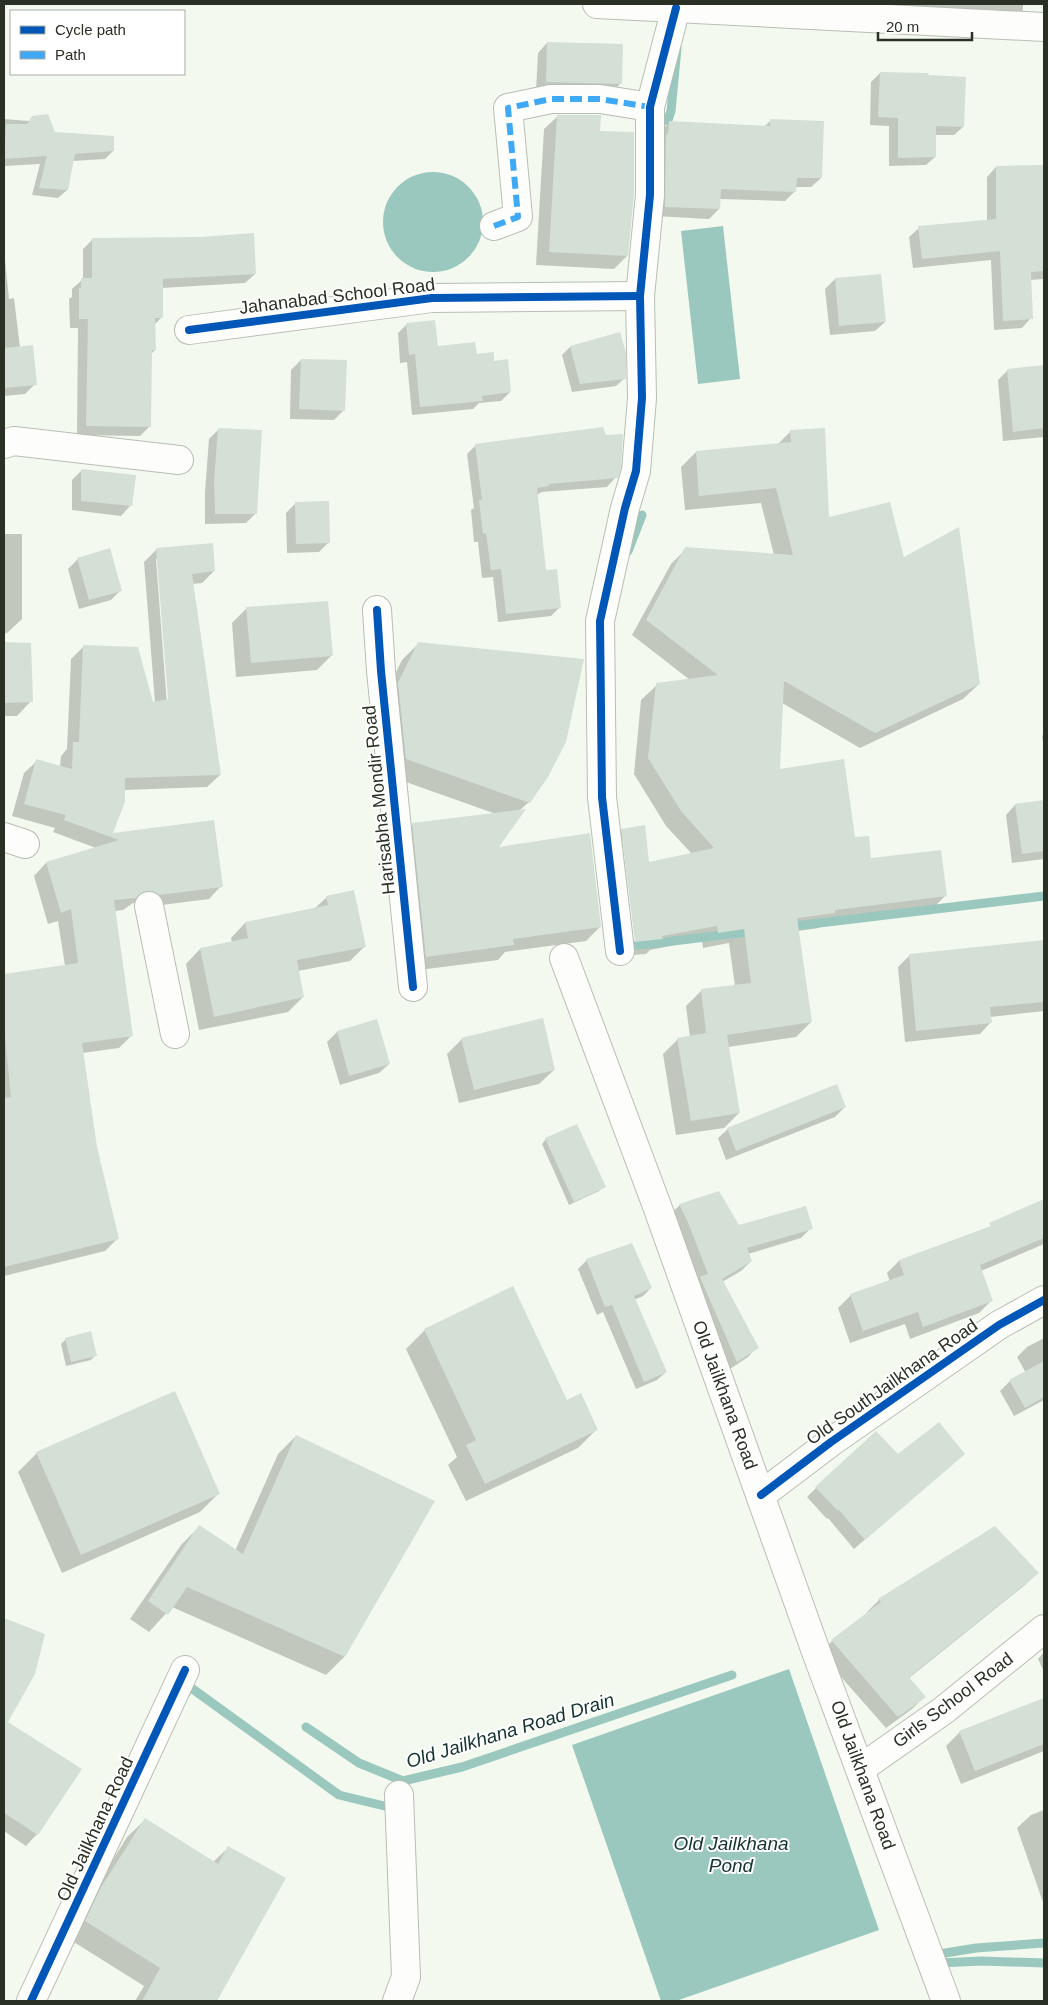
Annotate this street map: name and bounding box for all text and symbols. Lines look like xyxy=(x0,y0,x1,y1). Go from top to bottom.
legend xyxy=(10,10,185,75)
scale bar xyxy=(878,10,972,42)
text: 20 m xyxy=(886,18,919,35)
text: Cycle path xyxy=(55,21,126,38)
text: Path xyxy=(55,46,86,63)
street label: Jahanabad School Road xyxy=(238,274,436,318)
street label: Harisabha Mondir Road xyxy=(359,704,399,896)
street label: Old SouthJailkhana Road xyxy=(803,1315,981,1449)
street label: Old Jailkhana Road xyxy=(689,1318,761,1472)
street label: Girls School Road xyxy=(889,1648,1017,1752)
water label: Old Jailkhana Road Drain xyxy=(404,1689,617,1772)
street label: Old Jailkhana Road xyxy=(827,1698,899,1852)
street label: Old Jailkhana Road xyxy=(53,1754,137,1904)
water label: Old Jailkhana Pond xyxy=(673,1833,789,1876)

